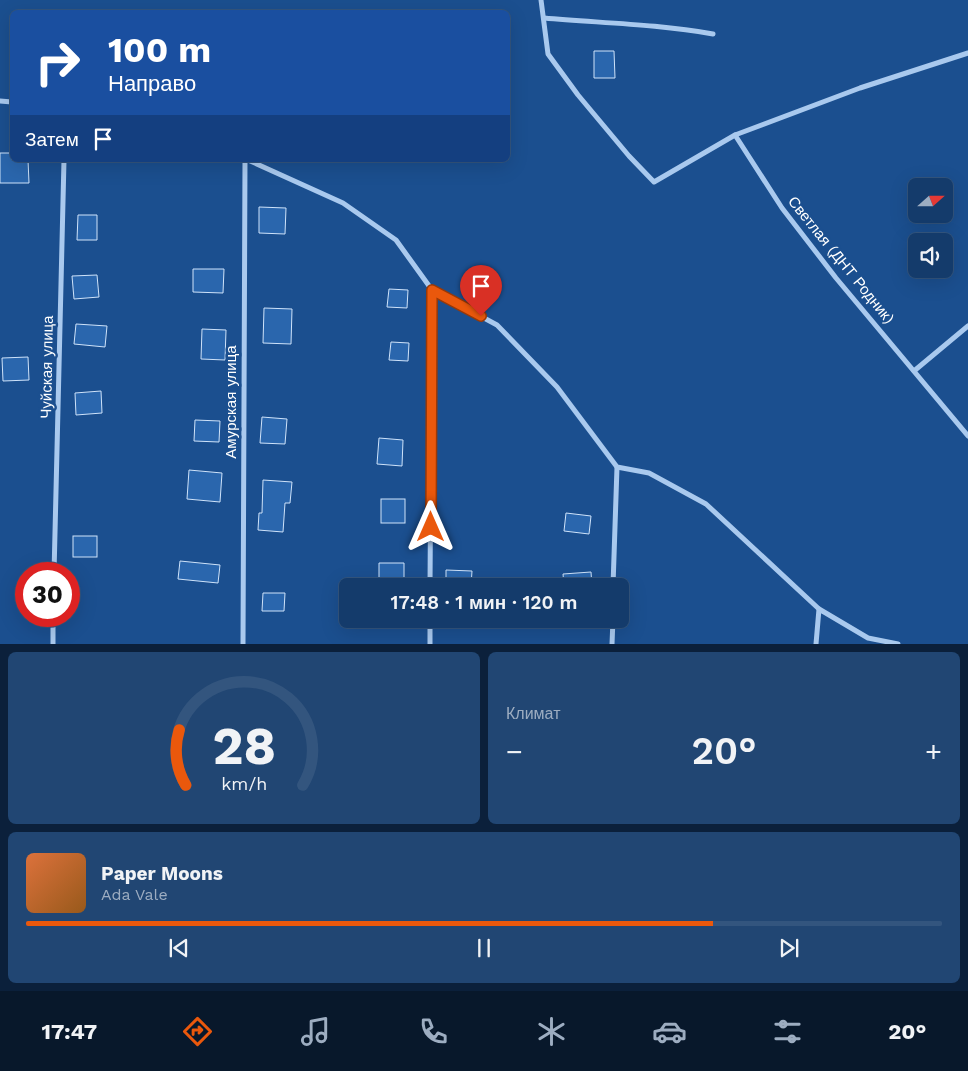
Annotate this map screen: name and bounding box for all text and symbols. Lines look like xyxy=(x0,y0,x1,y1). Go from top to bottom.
text: 100 m xyxy=(108,29,211,71)
icon: right xyxy=(25,30,90,95)
text: Направо xyxy=(108,71,196,96)
icon: arrive xyxy=(89,125,117,153)
text: Затем xyxy=(25,128,79,151)
north arrow xyxy=(908,178,952,222)
map controls xyxy=(908,178,953,278)
street label: Светлая (ДНТ Родник) xyxy=(784,193,898,327)
button: sound xyxy=(908,233,953,278)
pin xyxy=(460,265,502,316)
icon: arrive xyxy=(467,272,495,300)
street label: Чуйская улица xyxy=(37,315,57,419)
street label: Амурская улица xyxy=(222,345,240,459)
position arrow xyxy=(404,500,456,552)
speed limit sign: 30 xyxy=(15,562,80,627)
text: 17:48 · 1 мин · 120 m xyxy=(391,591,577,614)
text: Климат xyxy=(506,704,560,723)
text: 28 xyxy=(212,716,276,777)
text: 20° xyxy=(692,729,756,773)
text: − xyxy=(506,735,523,768)
text: + xyxy=(925,735,942,768)
text: km/h xyxy=(221,773,267,794)
text: Paper Moons xyxy=(101,862,223,885)
text: Ada Vale xyxy=(101,885,168,904)
icon: previous xyxy=(165,934,193,962)
icon: pause xyxy=(470,934,498,962)
icon: next xyxy=(775,934,803,962)
icon: directions xyxy=(180,1014,215,1049)
icon: music xyxy=(298,1014,333,1049)
icon: phone xyxy=(416,1014,451,1049)
icon: climate xyxy=(534,1014,569,1049)
icon: car xyxy=(652,1014,687,1049)
icon: filters xyxy=(770,1014,805,1049)
text: 17:47 xyxy=(42,1019,97,1044)
text: 20° xyxy=(888,1019,926,1044)

